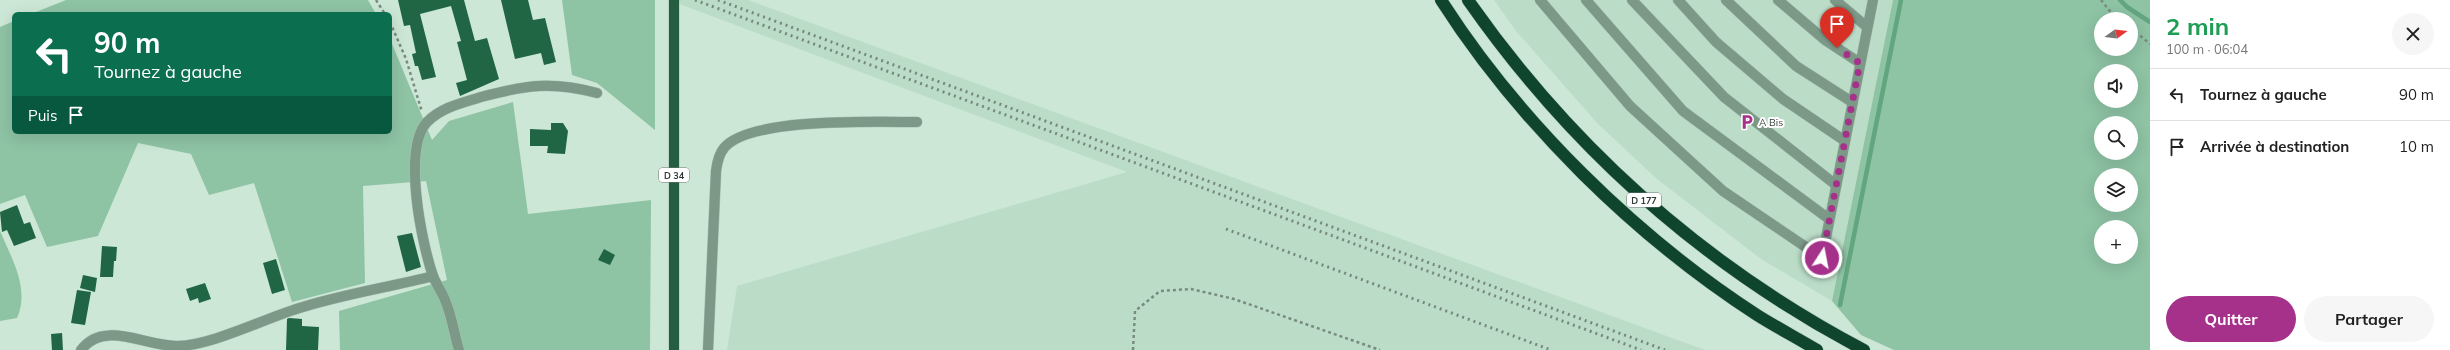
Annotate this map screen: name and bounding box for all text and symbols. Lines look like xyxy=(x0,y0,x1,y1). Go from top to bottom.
pin xyxy=(1820,7.0,1854,48)
text: 2 min xyxy=(2166,11,2229,41)
north arrow xyxy=(2094,12,2138,56)
map controls xyxy=(2094,12,2138,264)
icon: arrive xyxy=(1826,13,1848,35)
button: close xyxy=(2392,13,2434,55)
text: 90 m xyxy=(94,25,160,60)
icon: left xyxy=(28,28,80,80)
text: 100 m · 06:04 xyxy=(2166,41,2248,57)
text: Tournez à gauche xyxy=(94,60,242,83)
button: sound xyxy=(2094,64,2138,108)
icon: left xyxy=(2166,84,2188,106)
text: Tournez à gauche xyxy=(2200,85,2327,104)
text: 90 m xyxy=(2399,85,2434,104)
icon: arrive xyxy=(65,104,87,126)
text: Puis xyxy=(28,106,57,125)
parking icon: A Bis xyxy=(1738,113,1756,131)
place label: A Bis xyxy=(1759,116,1783,129)
button: search xyxy=(2094,116,2138,160)
icon: arrive xyxy=(2166,136,2188,158)
text: Arrivée à destination xyxy=(2200,137,2349,156)
text: 10 m xyxy=(2399,137,2434,156)
road number: D 34 xyxy=(659,168,689,182)
button: layers xyxy=(2094,168,2138,212)
road number: D 177 xyxy=(1627,193,1661,207)
button: + xyxy=(2094,220,2138,264)
position arrow xyxy=(1801,237,1843,279)
button: Quitter xyxy=(2166,296,2296,342)
button: Partager xyxy=(2304,296,2434,342)

